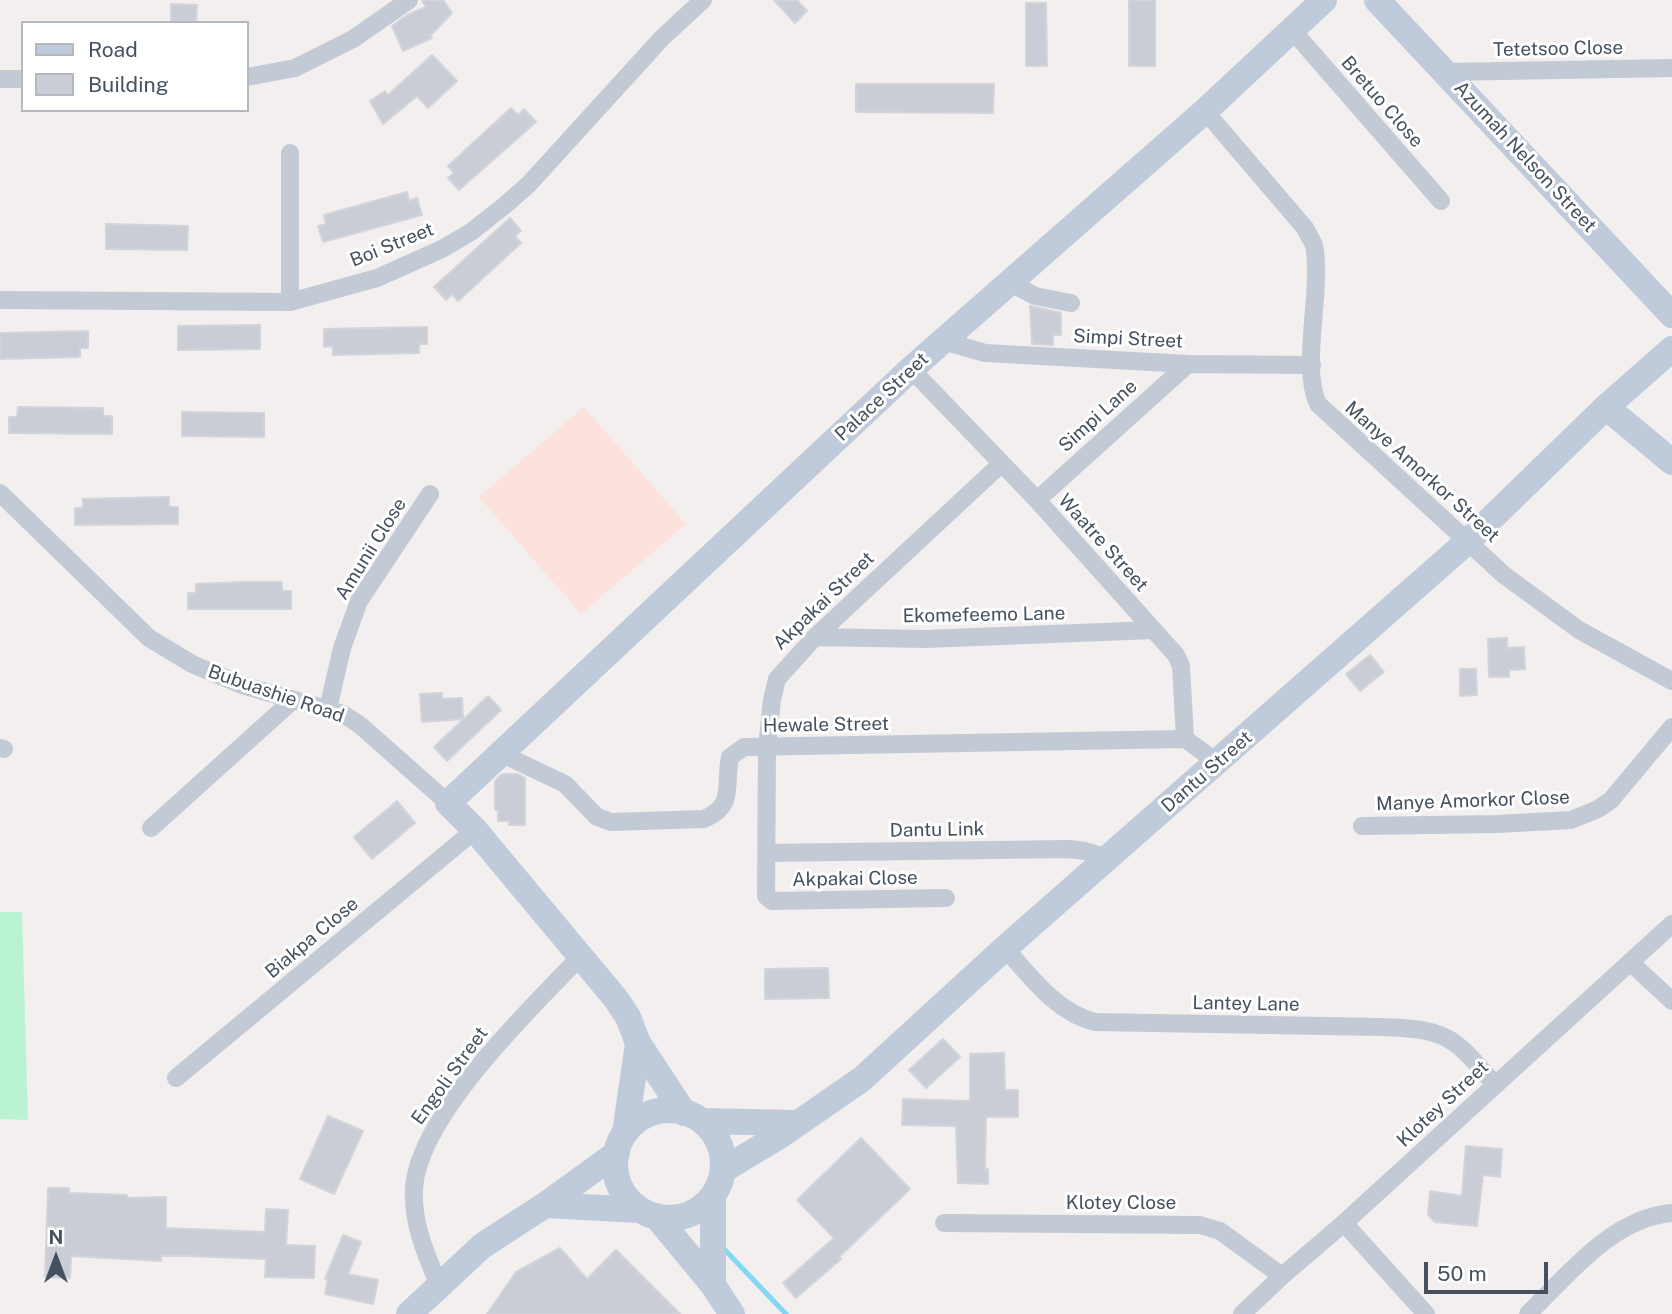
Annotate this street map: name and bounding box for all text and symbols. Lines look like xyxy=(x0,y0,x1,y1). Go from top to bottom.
legend xyxy=(21,21,248,112)
street label: Tetetsoo Close xyxy=(1493,36,1623,62)
text: Road xyxy=(88,37,138,62)
street label: Bretuo Close xyxy=(1336,52,1428,152)
text: Building xyxy=(88,72,169,97)
street label: Azumah Nelson Street xyxy=(1449,77,1601,237)
street label: Boi Street xyxy=(347,218,437,272)
street label: Simpi Street xyxy=(1072,325,1184,353)
street label: Palace Street xyxy=(830,348,934,446)
street label: Simpi Lane xyxy=(1054,375,1142,457)
street label: Manye Amorkor Street xyxy=(1340,397,1504,547)
street label: Waatre Street xyxy=(1053,490,1153,596)
street label: Amunii Close xyxy=(331,494,411,604)
street label: Akpakai Street xyxy=(769,547,879,655)
street label: Ekomefeemo Lane xyxy=(902,602,1066,628)
street label: Bubuashie Road xyxy=(205,660,347,728)
street label: Hewale Street xyxy=(763,712,889,738)
street label: Dantu Street xyxy=(1157,726,1257,818)
street label: Manye Amorkor Close xyxy=(1376,786,1570,816)
street label: Dantu Link xyxy=(890,818,984,842)
street label: Akpakai Close xyxy=(792,867,918,891)
street label: Biakpa Close xyxy=(261,893,363,983)
street label: Lantey Lane xyxy=(1192,992,1300,1016)
street label: Engoli Street xyxy=(407,1023,493,1129)
street label: Klotey Street xyxy=(1393,1056,1493,1152)
street label: Klotey Close xyxy=(1066,1192,1176,1214)
north arrow xyxy=(21,1223,91,1293)
text: N xyxy=(49,1226,63,1248)
scale bar xyxy=(1427,1248,1551,1292)
text: 50 m xyxy=(1437,1261,1487,1286)

